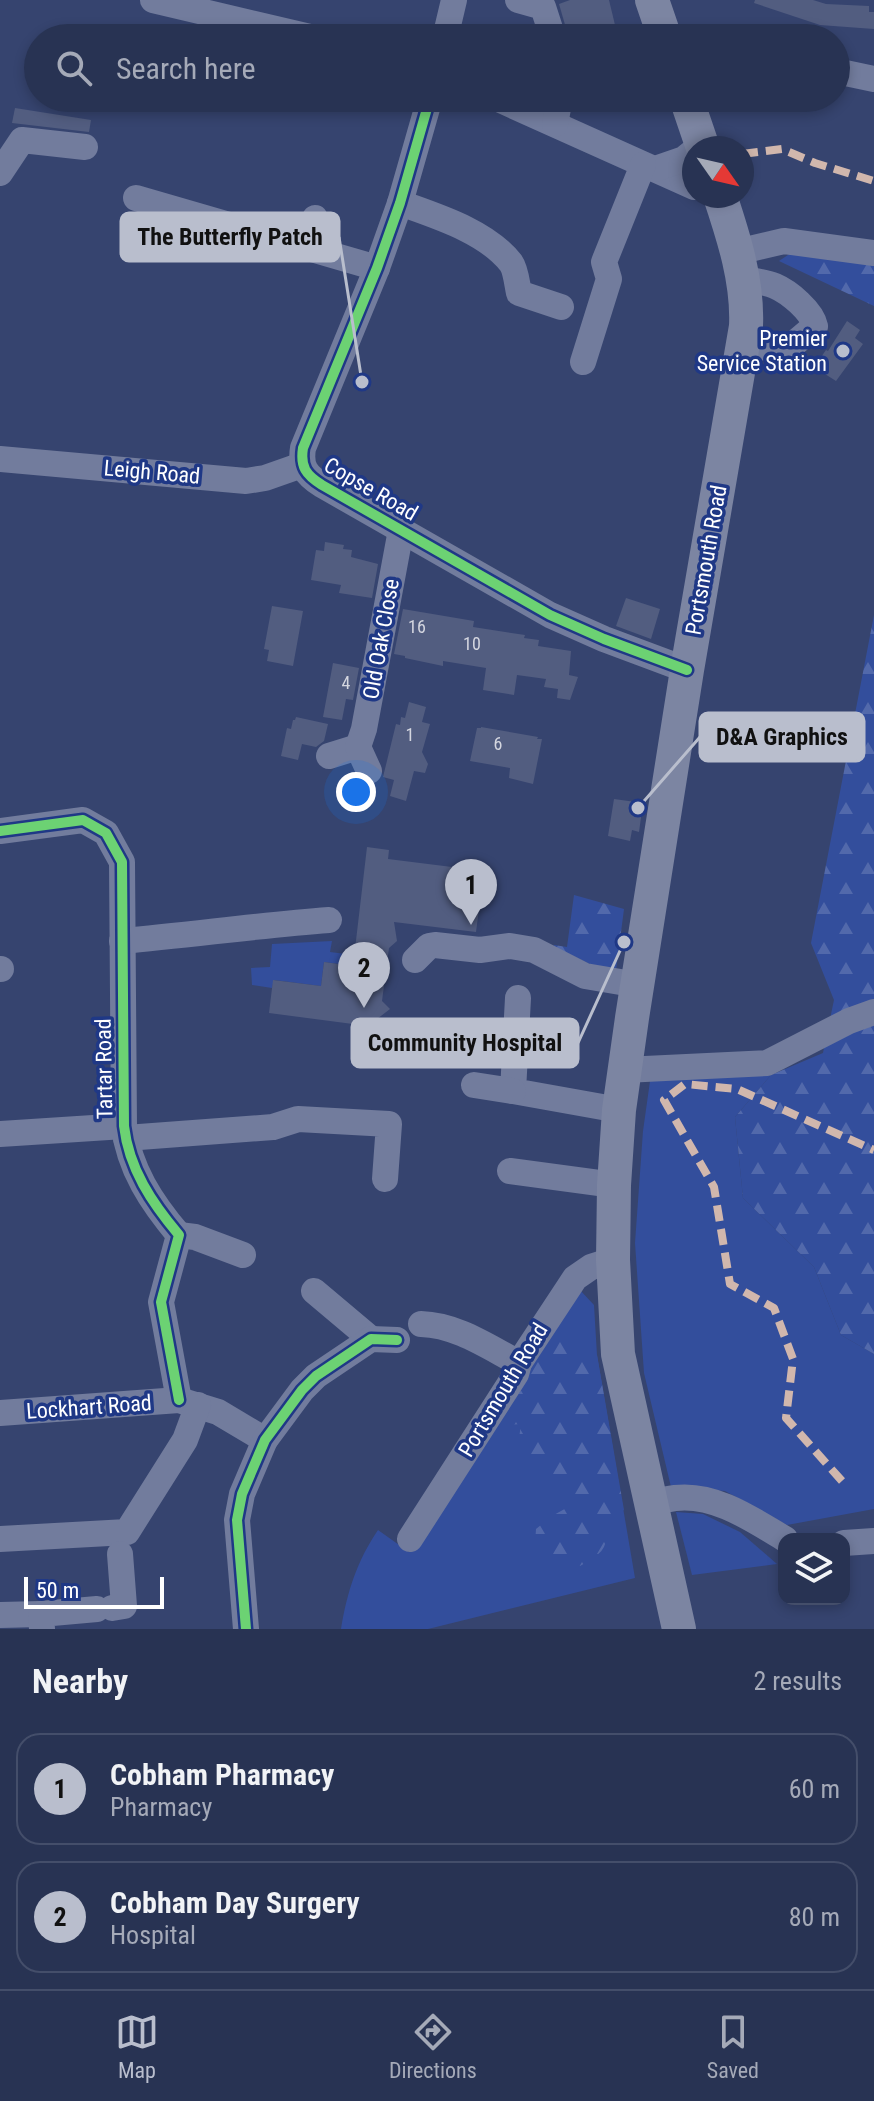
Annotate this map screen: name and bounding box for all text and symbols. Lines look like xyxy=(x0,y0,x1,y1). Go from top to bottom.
search box xyxy=(24,24,850,112)
icon: search xyxy=(52,46,96,90)
text: Search here xyxy=(116,51,256,86)
north arrow xyxy=(682,136,754,208)
callout: The Butterfly Patch xyxy=(121,213,339,261)
text: The Butterfly Patch xyxy=(137,223,323,251)
place label: Premier Service Station xyxy=(697,326,827,376)
marker: Premier Service Station xyxy=(834,342,852,360)
street label: Copse Road xyxy=(320,452,422,526)
street label: Leigh Road xyxy=(103,455,201,489)
street label: Portsmouth Road xyxy=(681,483,731,637)
street label: Old Oak Close xyxy=(358,577,404,701)
house number: 16 xyxy=(408,616,426,637)
house number: 10 xyxy=(463,633,481,654)
house number: 4 xyxy=(342,672,351,693)
callout: D&A Graphics xyxy=(700,713,864,761)
text: D&A Graphics xyxy=(716,723,848,751)
house number: 1 xyxy=(406,724,414,745)
house number: 6 xyxy=(494,733,502,754)
your location xyxy=(336,772,376,812)
pin: 1 xyxy=(445,859,497,925)
pin: 2 xyxy=(338,942,390,1008)
street label: Tartar Road xyxy=(91,1018,117,1120)
callout: Community Hospital xyxy=(352,1019,578,1067)
text: Community Hospital xyxy=(368,1029,562,1057)
street label: Portsmouth Road xyxy=(453,1319,553,1461)
street label: Lockhart Road xyxy=(25,1390,153,1424)
map controls xyxy=(778,1533,850,1605)
button: layers xyxy=(778,1533,850,1605)
scale bar xyxy=(24,1573,164,1609)
text: 50 m xyxy=(36,1578,79,1603)
text: Nearby xyxy=(32,1661,128,1701)
text: 2 results xyxy=(753,1666,842,1696)
text: Cobham Pharmacy xyxy=(110,1757,334,1792)
text: 1 xyxy=(53,1774,67,1804)
text: 60 m xyxy=(789,1774,840,1804)
text: Pharmacy xyxy=(110,1792,212,1822)
text: Cobham Day Surgery xyxy=(110,1885,360,1920)
text: 2 xyxy=(53,1902,67,1932)
text: 80 m xyxy=(789,1902,840,1932)
text: Hospital xyxy=(110,1920,196,1950)
tab: Map xyxy=(115,2010,159,2083)
tab: Directions xyxy=(389,2010,477,2083)
tab: Saved xyxy=(707,2010,759,2083)

